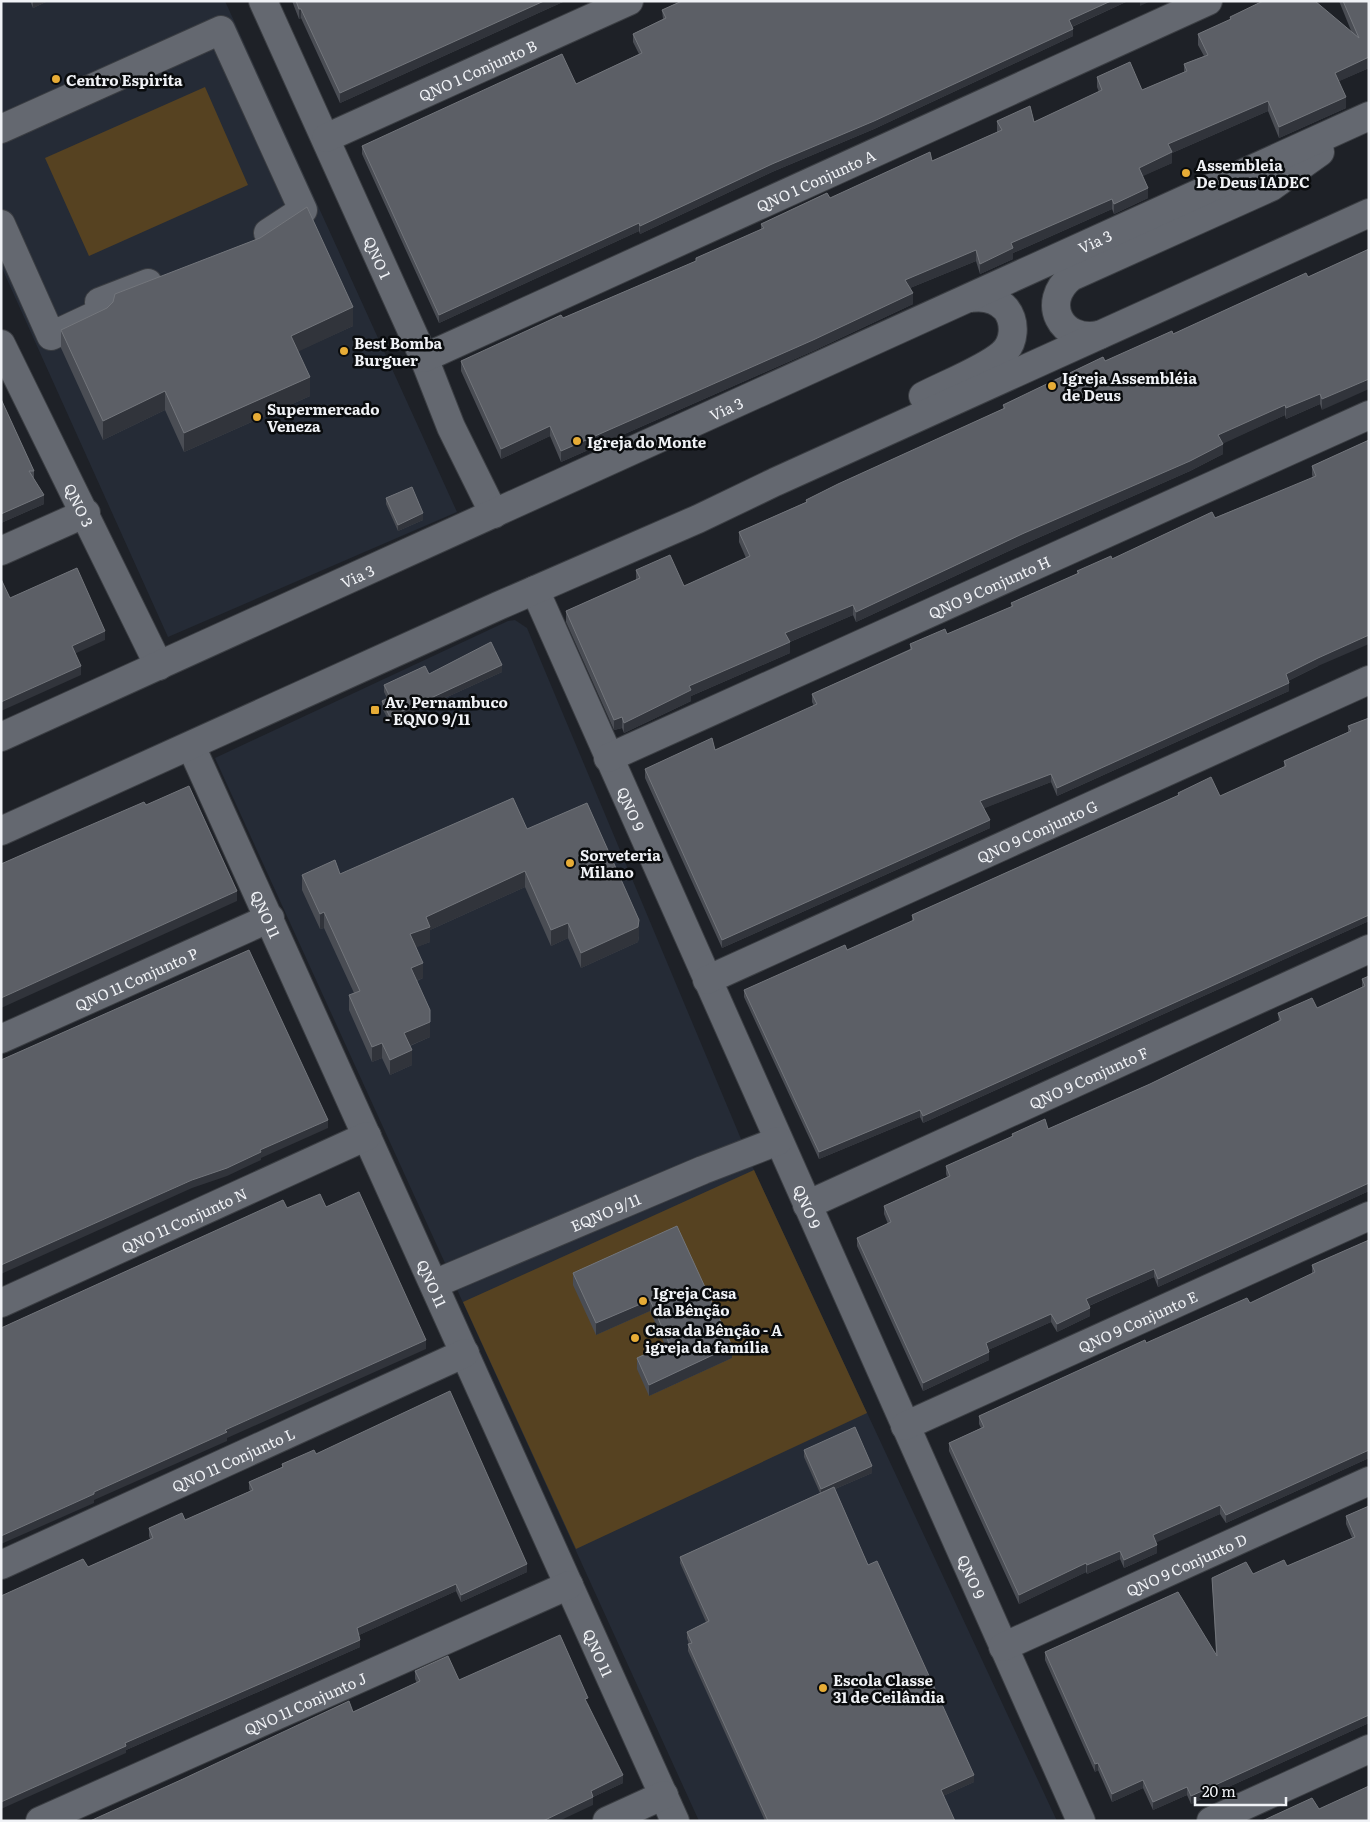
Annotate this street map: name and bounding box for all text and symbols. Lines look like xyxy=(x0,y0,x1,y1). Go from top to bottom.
street label: QNO 1 Conjunto B xyxy=(414,33,540,106)
place label: Centro Espirita xyxy=(66,68,183,91)
marker: Centro Espirita xyxy=(50,73,62,85)
street label: QNO 1 Conjunto A xyxy=(752,143,879,217)
place label: Assembleia De Deus IADEC xyxy=(1196,153,1310,193)
marker: Assembleia De Deus IADEC xyxy=(1180,167,1192,179)
street label: Via 3 xyxy=(1074,223,1115,258)
street label: QNO 1 xyxy=(359,232,398,282)
place label: Best Bomba Burguer xyxy=(354,331,443,371)
marker: Best Bomba Burguer xyxy=(338,345,350,357)
place label: Igreja Assembléia de Deus xyxy=(1062,366,1198,406)
marker: Igreja Assembléia de Deus xyxy=(1046,380,1058,392)
street label: Via 3 xyxy=(705,390,747,426)
place label: Supermercado Veneza xyxy=(267,397,380,437)
marker: Supermercado Veneza xyxy=(251,411,263,423)
place label: Igreja do Monte xyxy=(587,430,707,453)
marker: Igreja do Monte xyxy=(571,435,583,447)
street label: QNO 3 xyxy=(59,479,100,531)
street label: QNO 9 Conjunto H xyxy=(924,549,1054,624)
street label: Via 3 xyxy=(336,558,378,593)
place label: Av. Pernambuco - EQNO 9/11 xyxy=(385,690,508,730)
marker: Av. Pernambuco - EQNO 9/11 xyxy=(369,704,381,716)
street label: QNO 9 xyxy=(612,783,652,834)
street label: QNO 9 Conjunto G xyxy=(973,793,1101,868)
place label: Sorveteria Milano xyxy=(580,843,661,883)
marker: Sorveteria Milano xyxy=(564,857,576,869)
street label: QNO 11 xyxy=(246,886,287,941)
street label: QNO 11 Conjunto P xyxy=(71,941,201,1016)
street label: QNO 9 Conjunto F xyxy=(1025,1040,1151,1114)
street label: QNO 9 xyxy=(788,1180,828,1232)
street label: QNO 11 Conjunto N xyxy=(117,1181,251,1258)
street label: EQNO 9/11 xyxy=(567,1186,644,1237)
street label: QNO 11 xyxy=(412,1255,454,1311)
place label: Igreja Casa da Bênção xyxy=(653,1281,737,1321)
street label: QNO 9 Conjunto E xyxy=(1074,1284,1201,1358)
marker: Igreja Casa da Bênção xyxy=(637,1295,649,1307)
place label: Casa da Bênção - A igreja da família xyxy=(645,1318,783,1358)
marker: Casa da Bênção - A igreja da família xyxy=(629,1332,641,1344)
street label: QNO 11 Conjunto L xyxy=(168,1421,298,1497)
street label: QNO 9 Conjunto D xyxy=(1122,1526,1250,1601)
street label: QNO 9 xyxy=(953,1551,992,1602)
street label: QNO 11 xyxy=(578,1625,620,1680)
street label: QNO 11 Conjunto J xyxy=(240,1665,370,1740)
place label: Escola Classe 31 de Ceilândia xyxy=(833,1668,945,1708)
marker: Escola Classe 31 de Ceilândia xyxy=(817,1682,829,1694)
scale bar xyxy=(1195,1774,1286,1806)
text: 20 m xyxy=(1202,1779,1236,1802)

